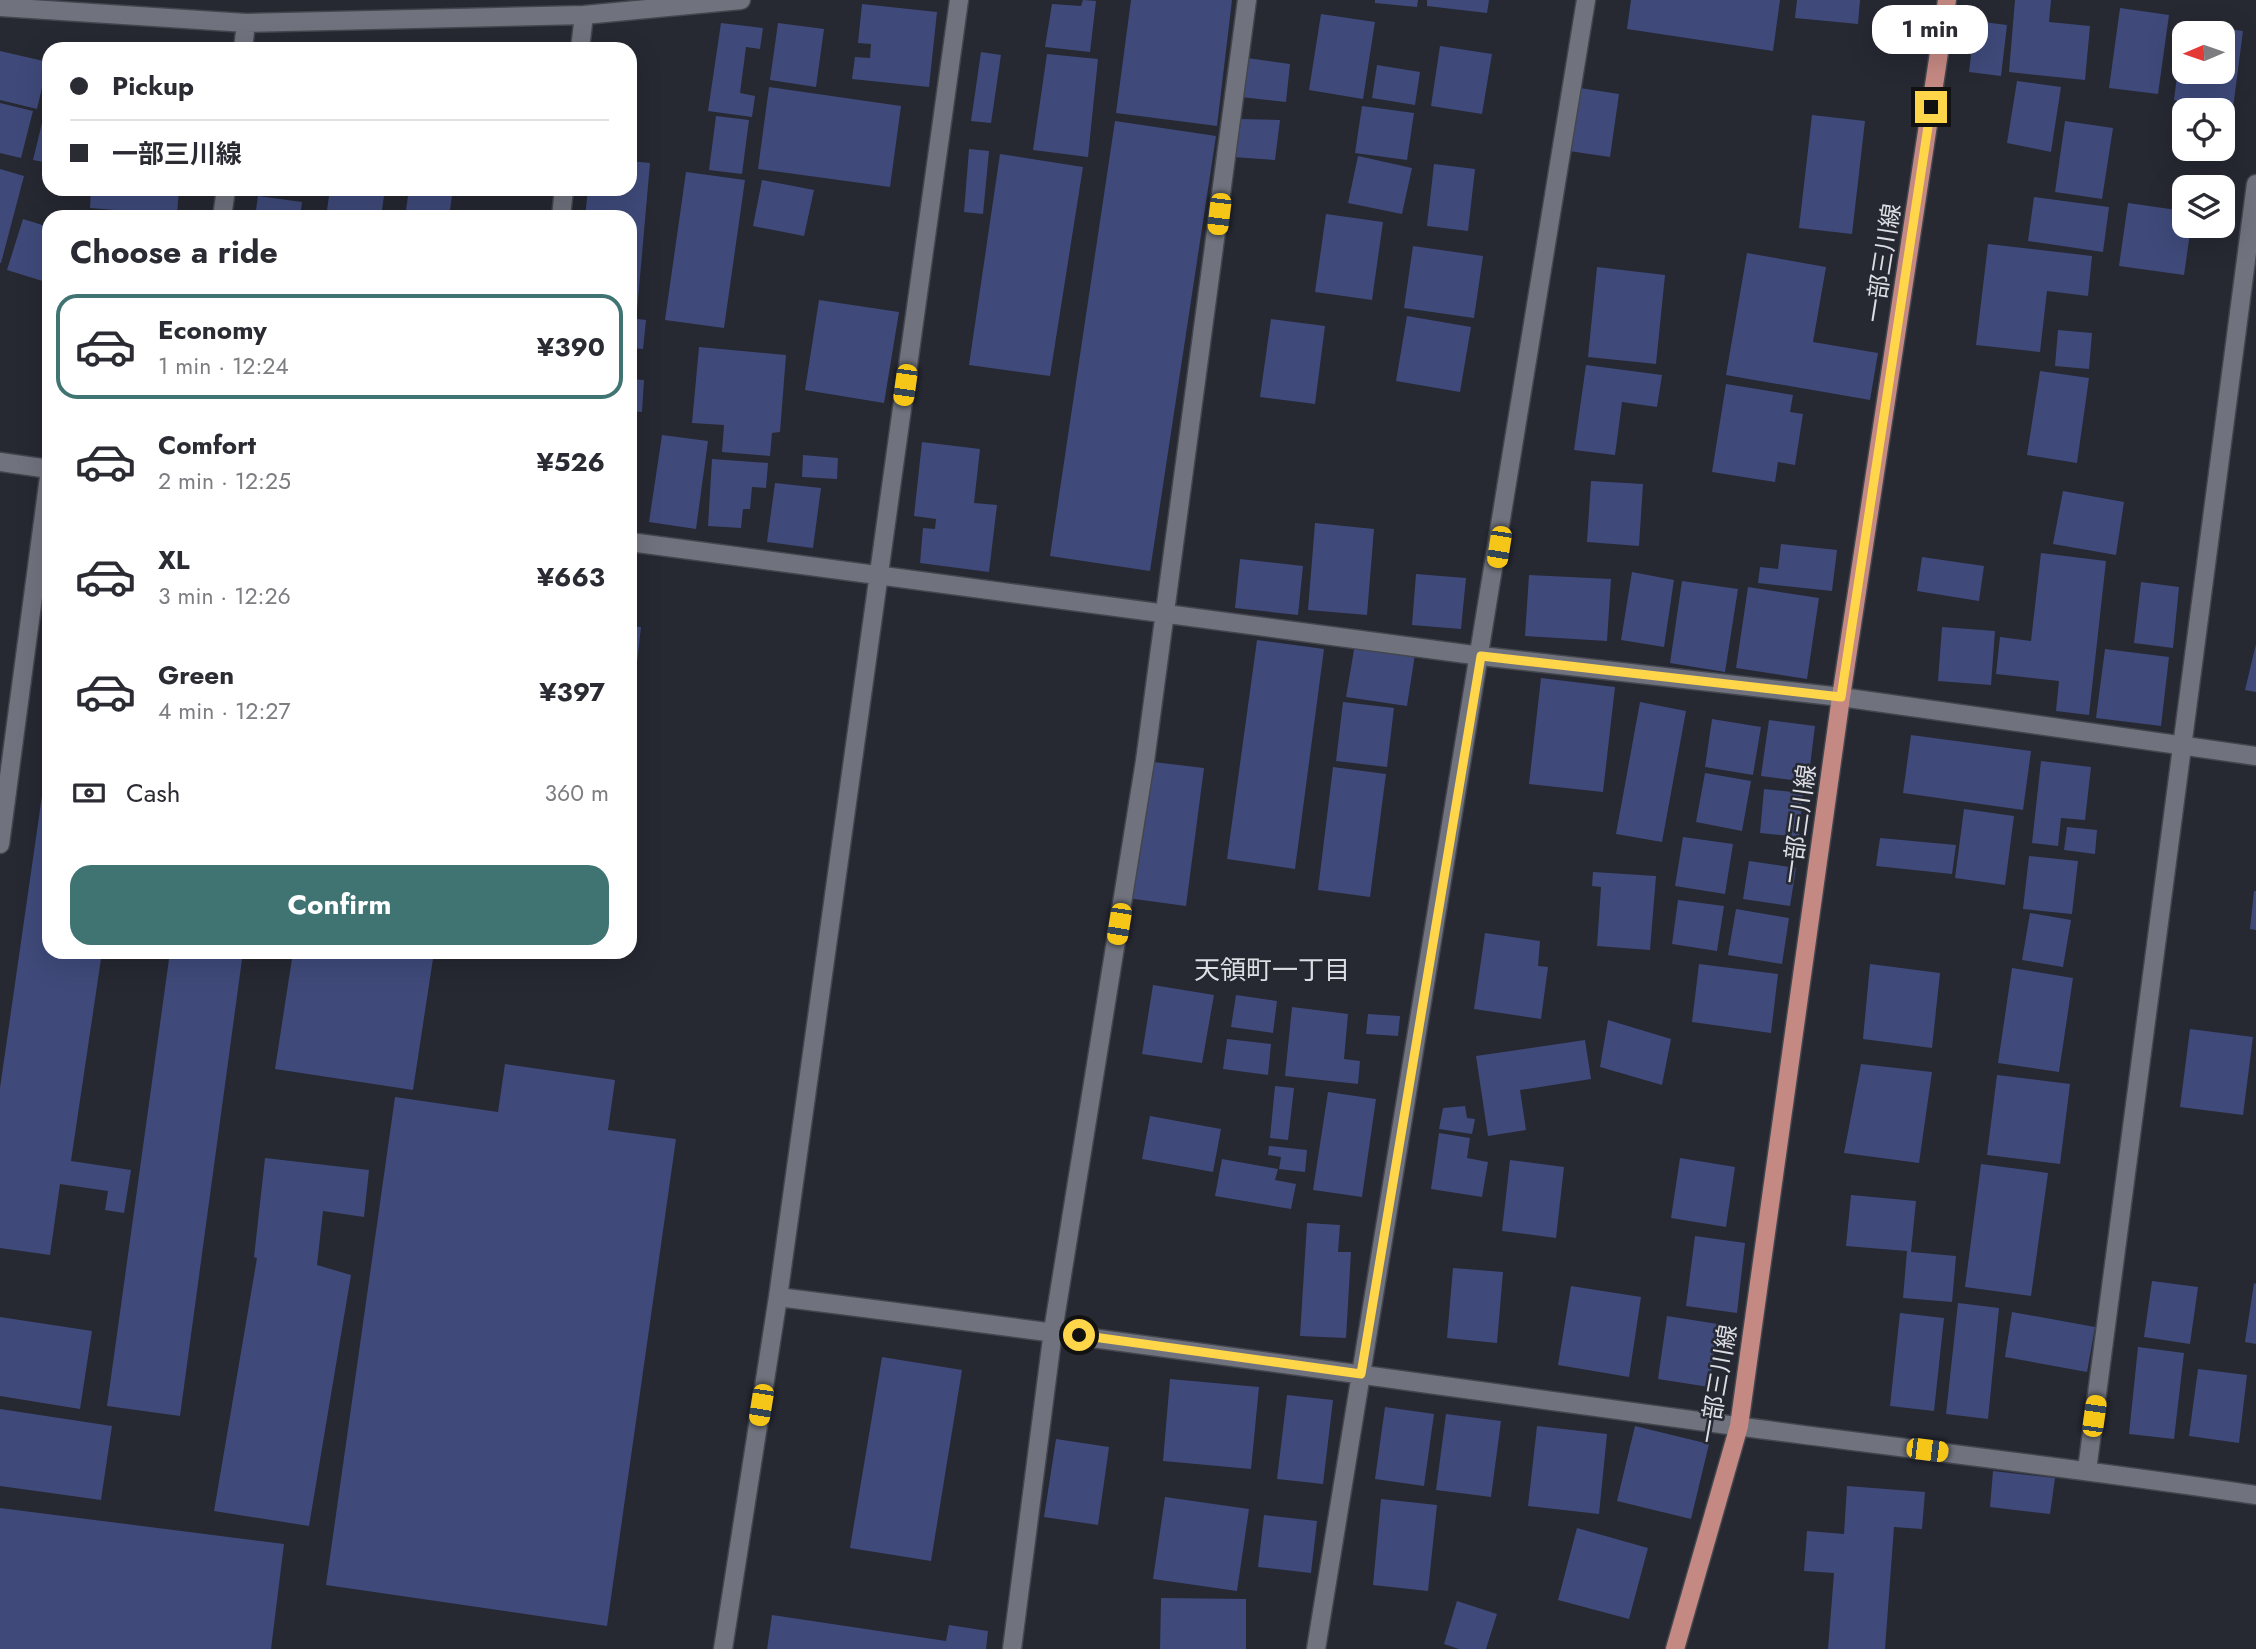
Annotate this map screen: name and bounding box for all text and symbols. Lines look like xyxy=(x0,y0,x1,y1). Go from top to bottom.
callout: 1 min xyxy=(1873,6,1989,55)
text: 1 min xyxy=(1901,12,1959,46)
north arrow xyxy=(2172,21,2235,84)
map controls xyxy=(2172,21,2235,238)
text: Pickup xyxy=(112,67,194,105)
route end xyxy=(1915,91,1947,123)
button: locate xyxy=(2172,98,2235,161)
text: 一部三川線 xyxy=(112,135,242,173)
button: layers xyxy=(2172,175,2235,238)
car xyxy=(1207,192,1232,236)
street label: 一部三川線 xyxy=(1856,201,1909,325)
text: Choose a ride xyxy=(70,229,278,275)
text: Economy xyxy=(158,311,267,349)
icon: car xyxy=(74,315,137,378)
text: ¥390 xyxy=(537,328,605,366)
text: 1 min · 12:24 xyxy=(158,349,289,383)
car xyxy=(892,363,919,407)
text: Comfort xyxy=(158,426,256,464)
icon: car xyxy=(74,430,137,493)
text: ¥526 xyxy=(536,443,605,481)
text: 2 min · 12:25 xyxy=(158,464,291,498)
car xyxy=(1486,525,1513,569)
text: XL xyxy=(158,541,190,579)
icon: car xyxy=(74,545,137,608)
text: ¥663 xyxy=(537,558,605,596)
text: 3 min · 12:26 xyxy=(158,579,291,613)
text: Green xyxy=(158,656,234,694)
icon: car xyxy=(74,660,137,723)
text: ¥397 xyxy=(539,673,605,711)
text: 4 min · 12:27 xyxy=(158,694,291,728)
street label: 一部三川線 xyxy=(1773,762,1824,886)
icon: cash xyxy=(70,774,108,812)
text: Cash xyxy=(126,774,180,812)
text: 360 m xyxy=(545,776,609,810)
button: Confirm xyxy=(70,865,609,945)
car xyxy=(1106,902,1133,946)
district label: 天領町一丁目 xyxy=(1194,951,1350,989)
route start xyxy=(1063,1319,1095,1351)
street label: 一部三川線 xyxy=(1690,1322,1745,1446)
car xyxy=(748,1383,775,1427)
car xyxy=(2081,1394,2108,1438)
car xyxy=(1905,1437,1950,1463)

